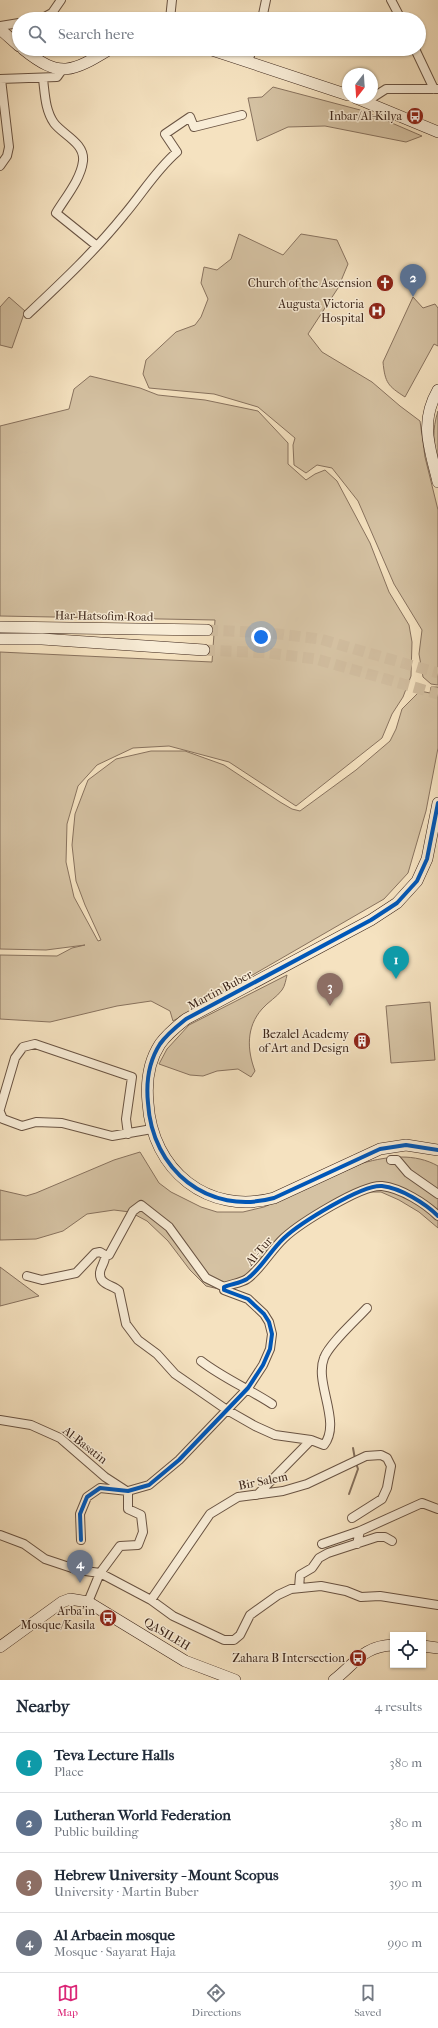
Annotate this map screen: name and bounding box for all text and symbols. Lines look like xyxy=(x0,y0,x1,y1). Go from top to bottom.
search box xyxy=(12,12,426,56)
icon: search xyxy=(26,23,48,45)
text: Search here xyxy=(58,25,134,43)
north arrow xyxy=(342,68,378,104)
bus stop icon: Inbar/Al-Kilya xyxy=(405,106,425,126)
place label: Inbar/Al-Kilya xyxy=(329,109,402,123)
pin: 2 xyxy=(400,264,426,297)
church icon: Church of the Ascension xyxy=(375,273,395,293)
place label: Church of the Ascension xyxy=(248,276,372,290)
place label: Augusta Victoria Hospital xyxy=(277,297,365,325)
hospital icon: Augusta Victoria Hospital xyxy=(367,301,387,321)
street label: Har Hatsofim Road xyxy=(55,608,154,624)
your location xyxy=(251,627,271,647)
pin: 1 xyxy=(383,946,409,979)
street label: Martin Buber xyxy=(185,967,255,1013)
pin: 3 xyxy=(317,973,343,1006)
place label: Bezalel Academy of Art and Design xyxy=(259,1027,350,1055)
building icon: Bezalel Academy of Art and Design xyxy=(352,1031,372,1051)
street label: Al-Tur xyxy=(242,1233,276,1269)
street label: Al-Basatin xyxy=(59,1423,110,1467)
street label: Bir Salem xyxy=(237,1469,289,1493)
pin: 4 xyxy=(67,1550,93,1583)
place label: Arba'in Mosque/Kasila xyxy=(21,1604,95,1632)
bus stop icon: Arba'in Mosque/Kasila xyxy=(98,1608,118,1628)
street label: QASILEH xyxy=(141,1615,193,1654)
map controls xyxy=(390,1632,426,1668)
button: locate xyxy=(390,1632,426,1668)
bus stop icon: Zahara B Intersection xyxy=(348,1648,368,1668)
place label: Zahara B Intersection xyxy=(232,1651,345,1665)
text: Nearby xyxy=(16,1696,70,1716)
text: 4 results xyxy=(375,1699,422,1714)
text: Teva Lecture Halls xyxy=(54,1746,174,1764)
text: 1 xyxy=(27,1755,31,1770)
text: 380 m xyxy=(389,1755,422,1770)
text: Place xyxy=(54,1764,84,1779)
text: Lutheran World Federation xyxy=(54,1806,231,1824)
text: 2 xyxy=(26,1815,32,1830)
text: 380 m xyxy=(389,1815,422,1830)
text: Public building xyxy=(54,1824,139,1839)
text: Hebrew University - Mount Scopus xyxy=(54,1866,279,1884)
text: 3 xyxy=(26,1875,32,1890)
text: 390 m xyxy=(389,1875,422,1890)
text: University · Martin Buber xyxy=(54,1884,199,1899)
text: Al Arbaein mosque xyxy=(54,1926,175,1944)
text: 4 xyxy=(25,1935,33,1950)
text: 990 m xyxy=(388,1935,422,1950)
text: Mosque · Sayarat Haja xyxy=(54,1944,176,1959)
tab: Map xyxy=(57,1982,79,2019)
tab: Directions xyxy=(192,1982,241,2019)
tab: Saved xyxy=(354,1982,381,2019)

